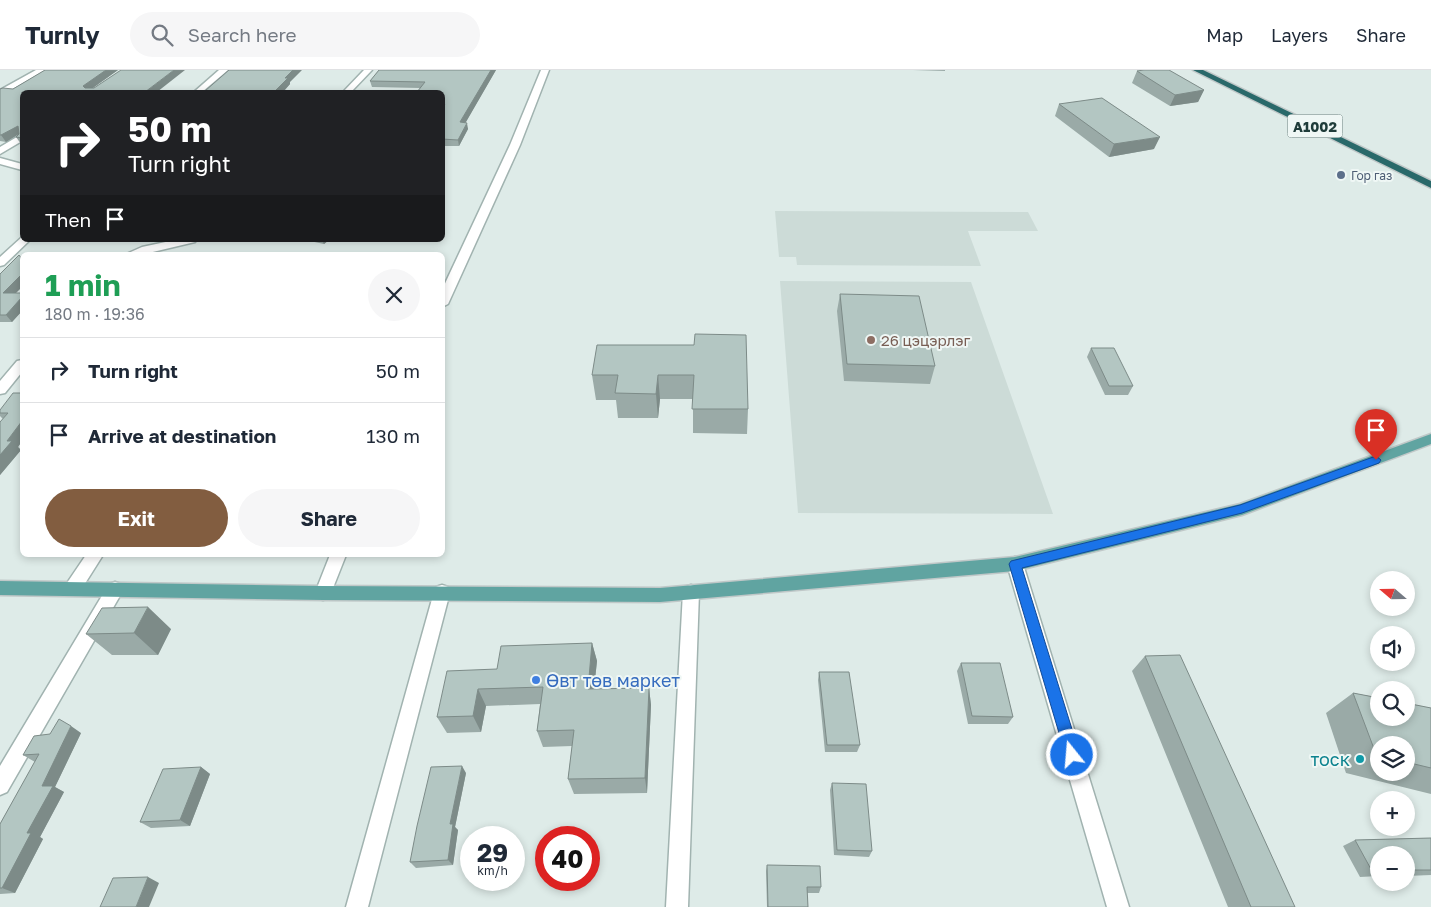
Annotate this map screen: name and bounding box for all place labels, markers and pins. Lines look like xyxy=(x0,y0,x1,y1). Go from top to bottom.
place label: Гор газ xyxy=(1351,168,1392,183)
marker: Гор газ xyxy=(1335,169,1347,181)
place label: 26 цэцэрлэг xyxy=(881,331,971,349)
marker: 26 цэцэрлэг xyxy=(865,334,877,346)
pin xyxy=(1355,409,1397,460)
place label: Өвт төв маркет xyxy=(546,669,680,691)
marker: Өвт төв маркет xyxy=(530,674,542,686)
place label: тоск xyxy=(1310,748,1350,770)
marker: тоск xyxy=(1354,753,1366,765)

